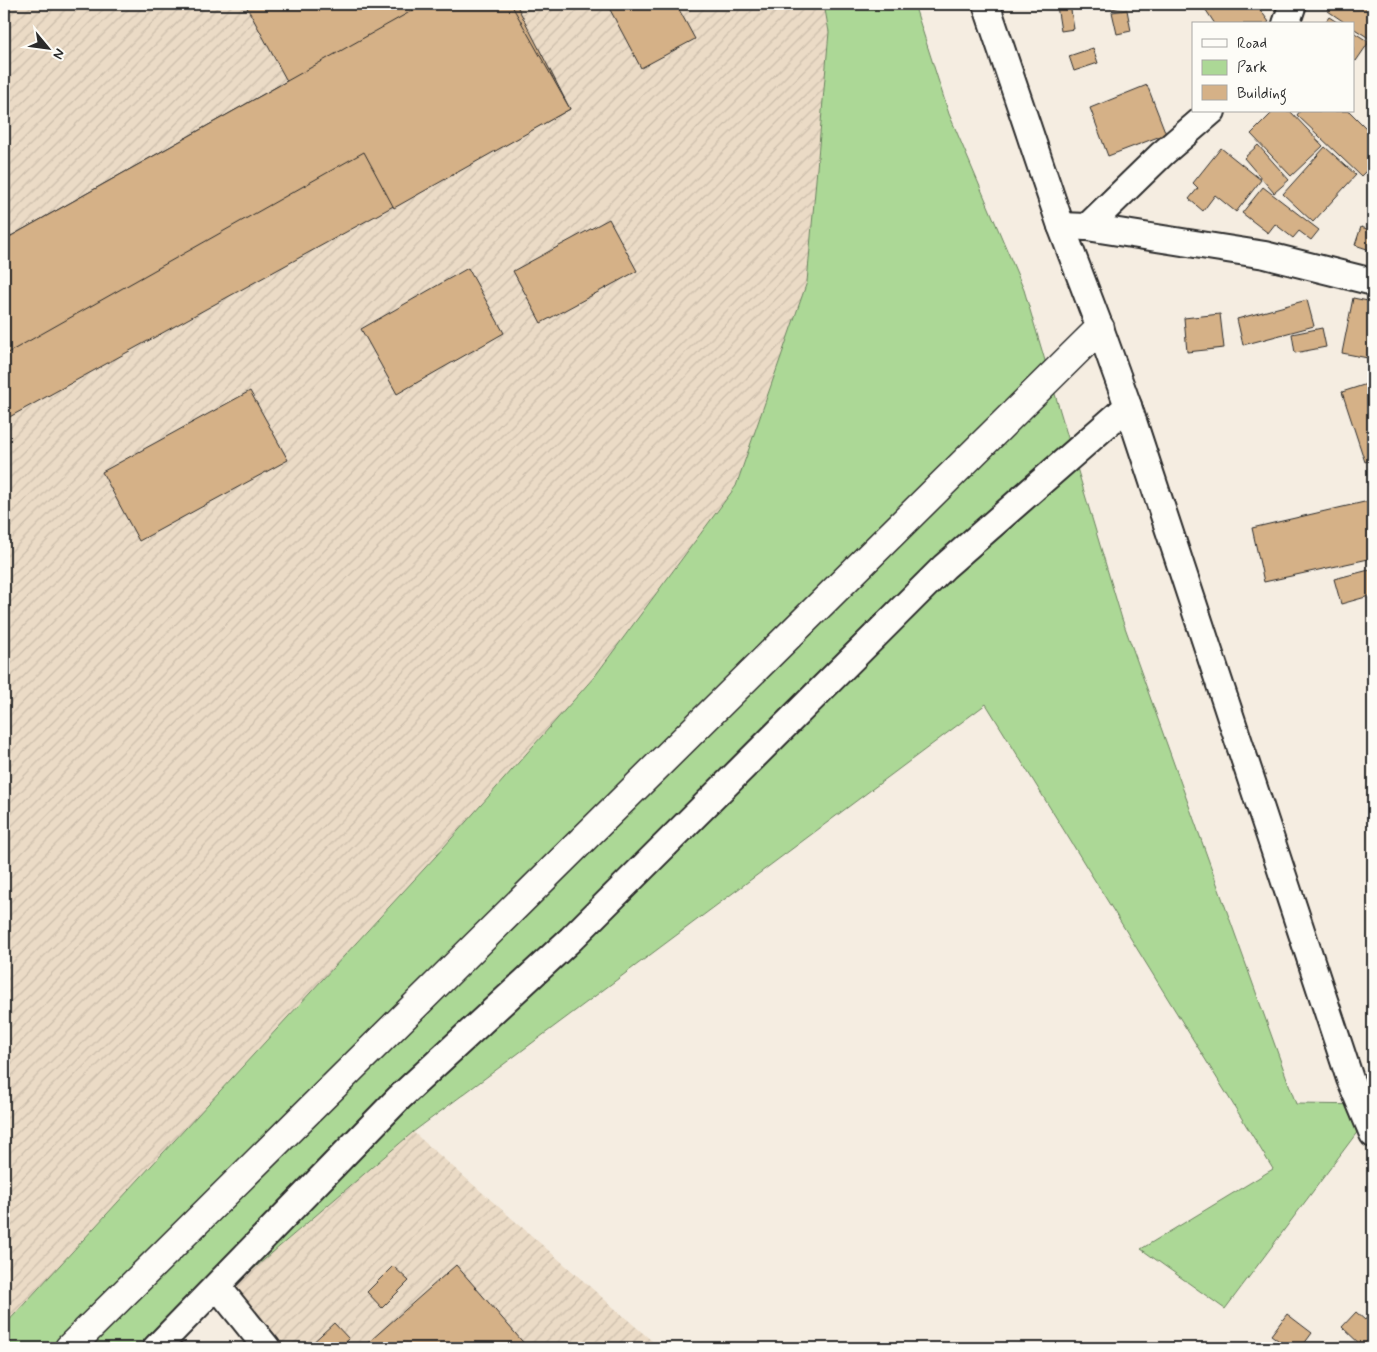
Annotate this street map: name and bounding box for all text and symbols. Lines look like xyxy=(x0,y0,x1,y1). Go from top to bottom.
north arrow xyxy=(22,22,72,72)
legend xyxy=(1192,22,1354,112)
text: Road xyxy=(1237,34,1267,54)
text: N xyxy=(48,45,69,62)
text: Park xyxy=(1237,58,1267,78)
text: Building xyxy=(1237,84,1287,105)

